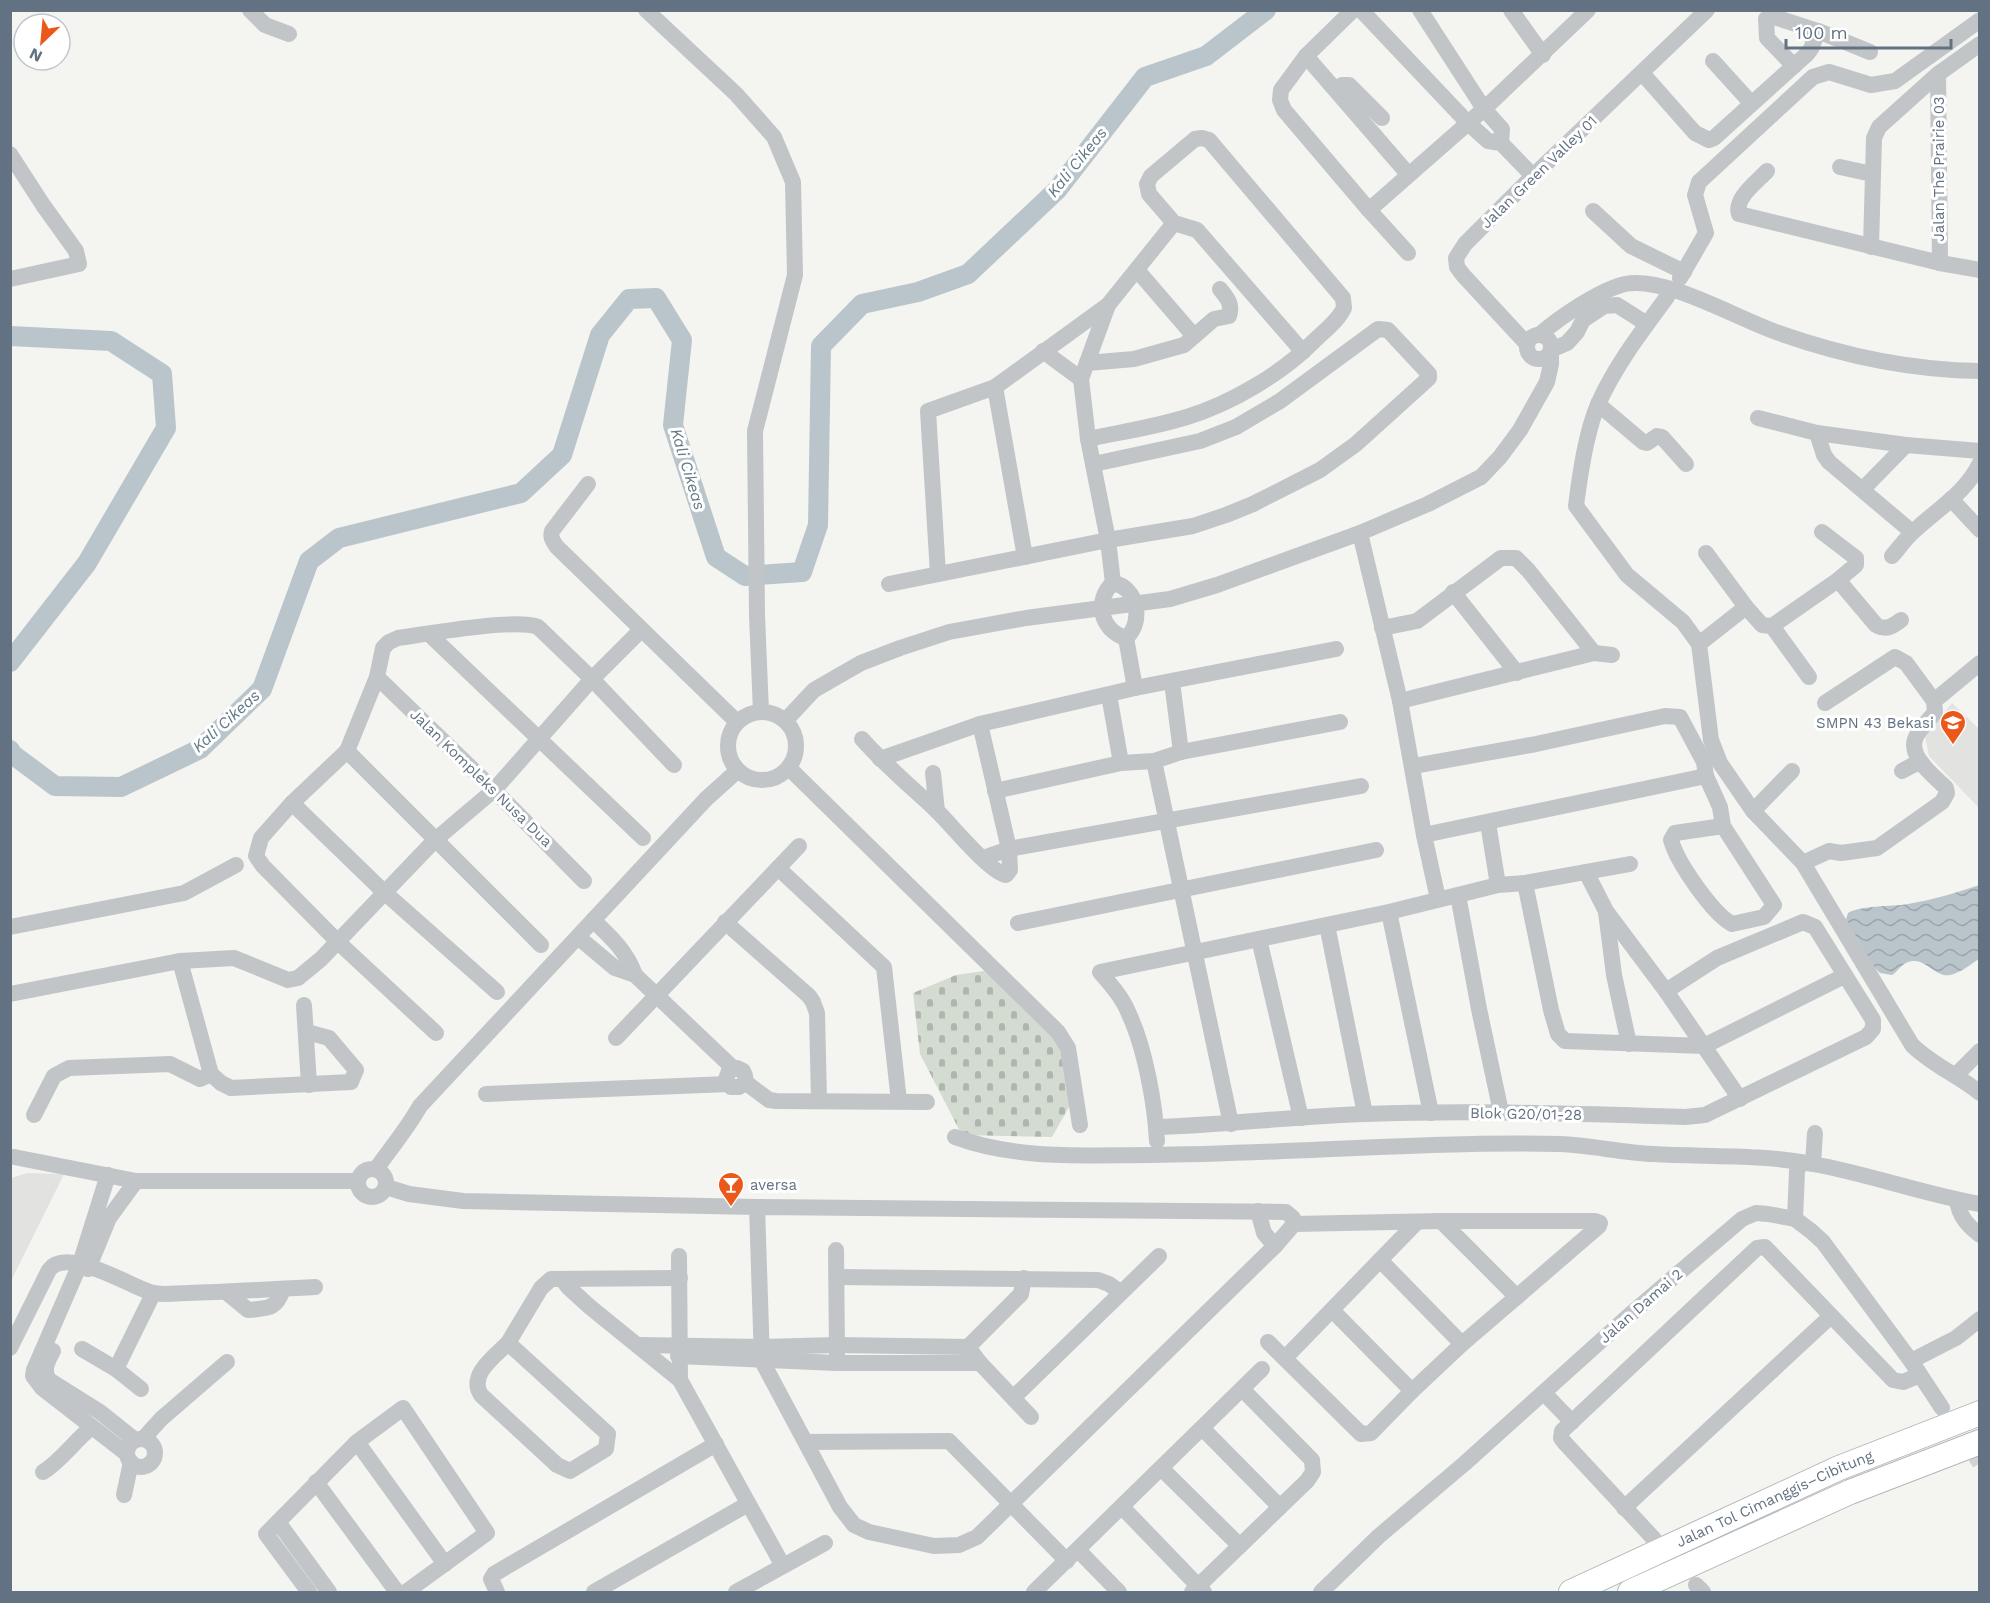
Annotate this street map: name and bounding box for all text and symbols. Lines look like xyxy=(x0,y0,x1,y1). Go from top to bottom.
north arrow xyxy=(12,12,72,72)
scale bar xyxy=(1786,12,1951,50)
text: 100 m xyxy=(1795,22,1848,43)
text: N xyxy=(26,44,45,66)
street label: Jalan The Prairie 03 xyxy=(1930,97,1948,241)
street label: Jalan Green Valley 01 xyxy=(1477,112,1601,232)
water label: Kali Cikeas xyxy=(1043,123,1111,201)
water label: Kali Cikeas xyxy=(667,426,709,512)
water label: Kali Cikeas xyxy=(188,686,264,756)
street label: Jalan Kompleks Nusa Dua xyxy=(406,705,556,851)
school or university icon: SMPN 43 Bekasi xyxy=(1938,708,1968,746)
place label: SMPN 43 Bekasi xyxy=(1816,714,1934,732)
street label: Blok G20/01-28 xyxy=(1470,1104,1582,1124)
bar icon: aversa xyxy=(716,1170,746,1208)
place label: aversa xyxy=(750,1176,797,1194)
street label: Jalan Damai 2 xyxy=(1596,1265,1686,1347)
street label: Jalan Tol Cimanggis–Cibitung xyxy=(1673,1447,1876,1551)

